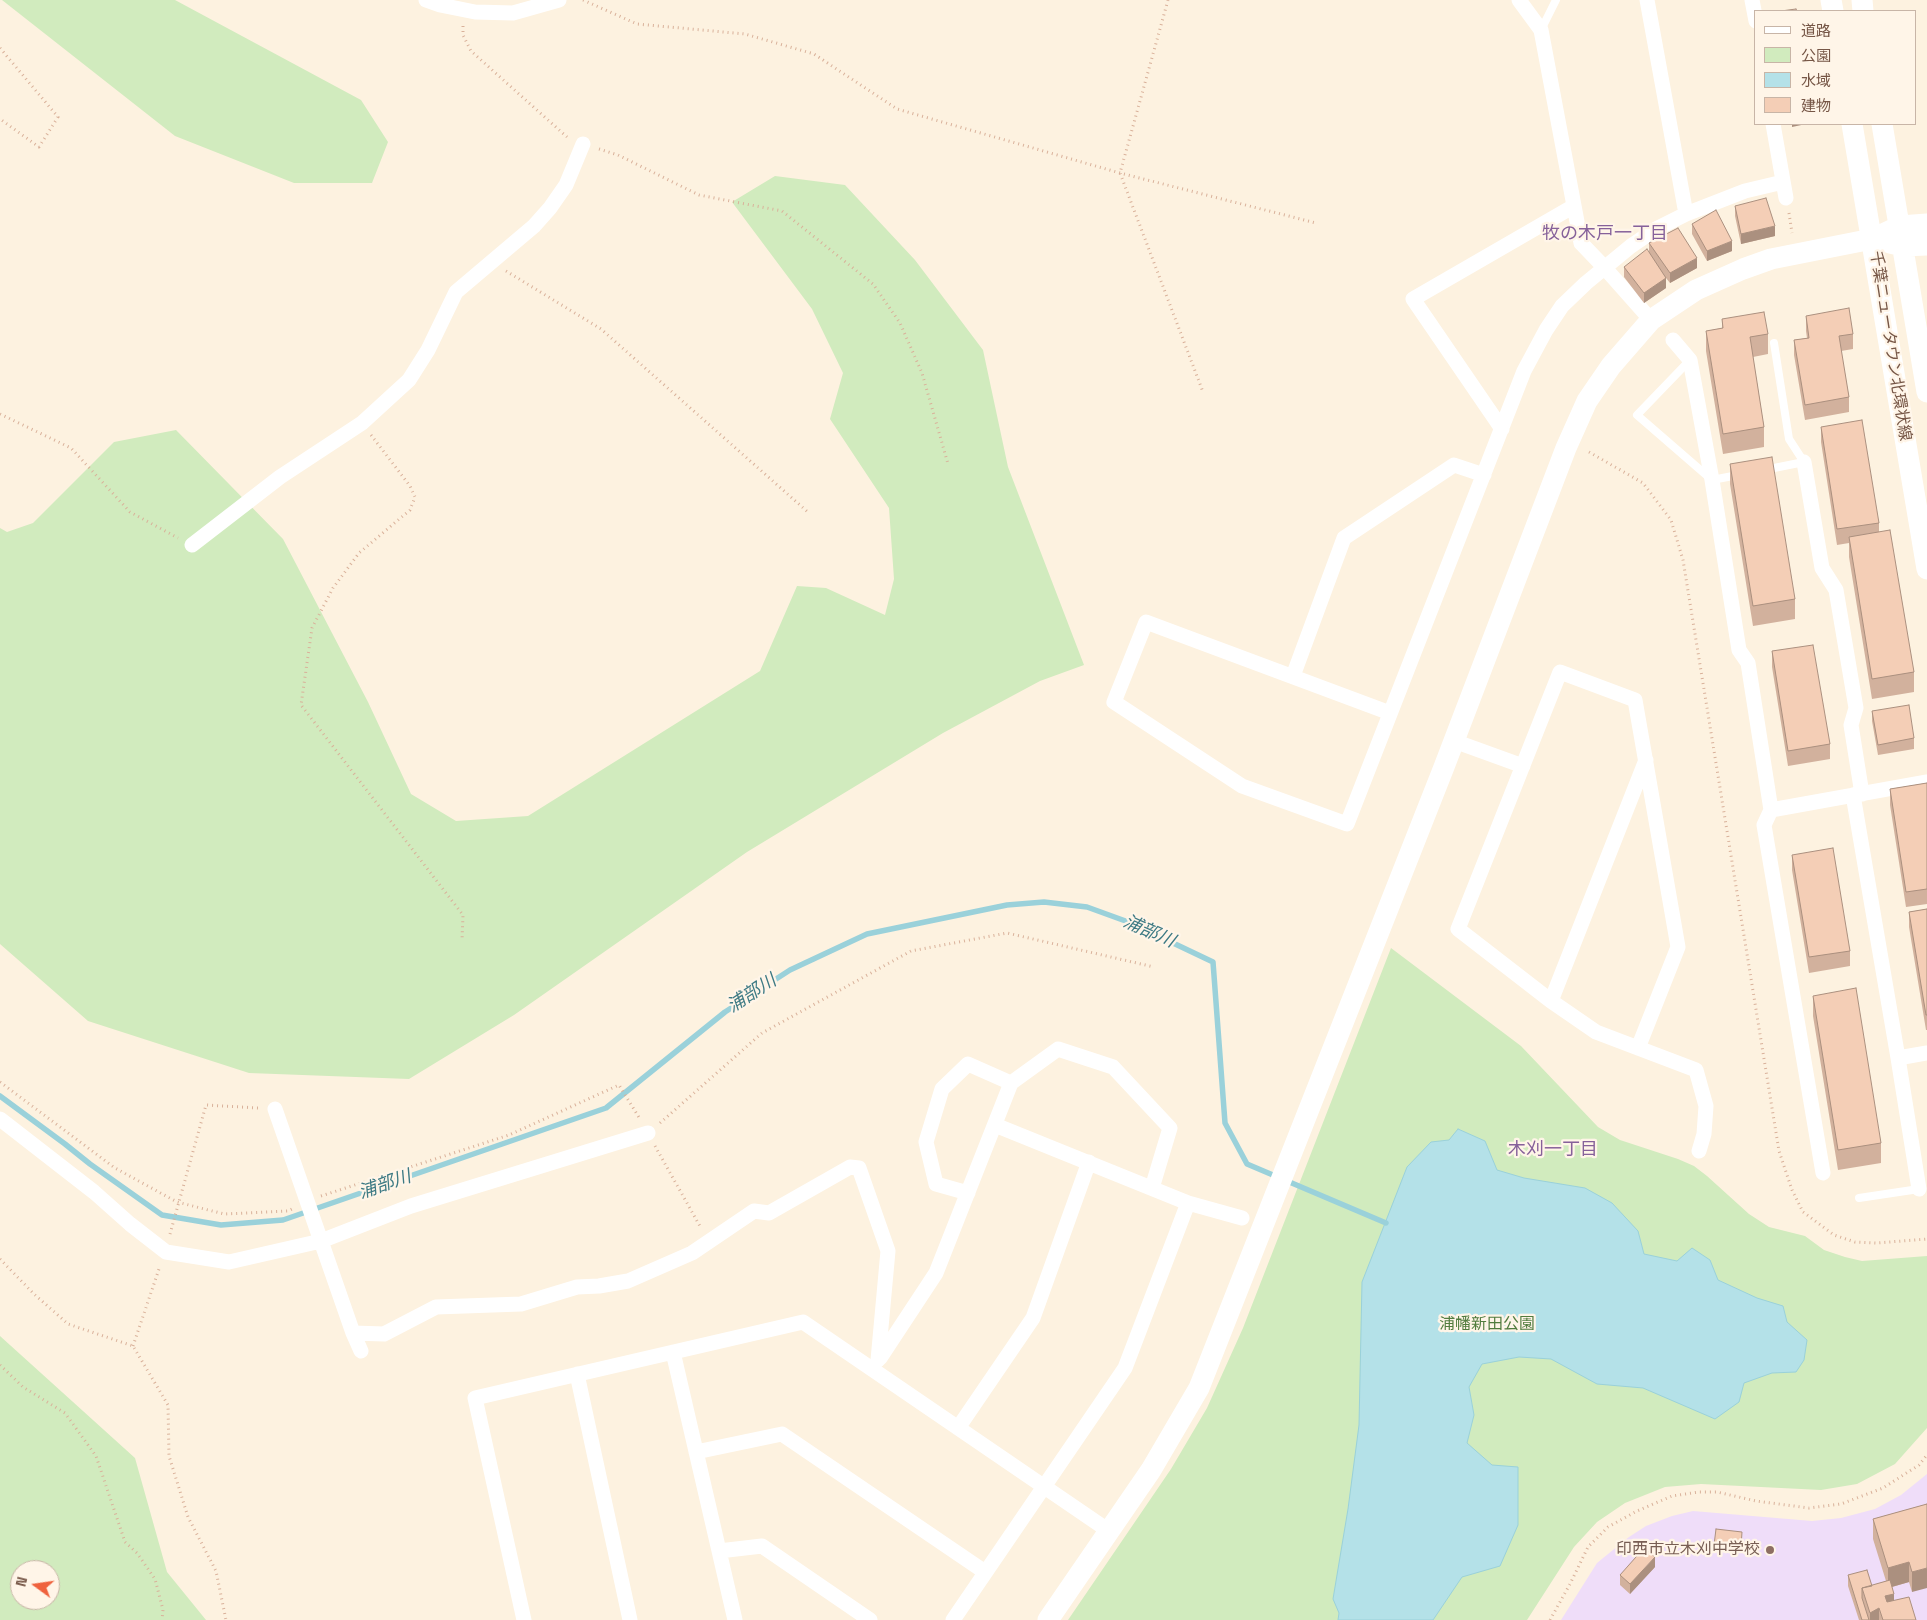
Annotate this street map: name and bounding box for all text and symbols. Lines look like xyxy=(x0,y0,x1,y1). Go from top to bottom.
legend xyxy=(1754,10,1917,125)
text: 道路 xyxy=(1801,21,1831,40)
text: 公園 xyxy=(1801,46,1831,65)
text: 水域 xyxy=(1801,71,1831,90)
text: 建物 xyxy=(1801,96,1831,115)
district label: 牧の木戸一丁目 xyxy=(1542,223,1668,245)
street label: 千葉ニュータウン北環状線 xyxy=(1866,250,1914,442)
water label: 浦部川 xyxy=(1120,911,1178,953)
water label: 浦部川 xyxy=(723,970,781,1018)
district label: 木刈一丁目 xyxy=(1508,1139,1598,1161)
water label: 浦部川 xyxy=(356,1166,414,1204)
park label: 浦幡新田公園 xyxy=(1439,1315,1535,1335)
place label: 印西市立木刈中学校 xyxy=(1616,1540,1760,1560)
marker: 印西市立木刈中学校 xyxy=(1764,1544,1776,1556)
north arrow xyxy=(10,1560,60,1610)
text: N xyxy=(12,1575,31,1588)

